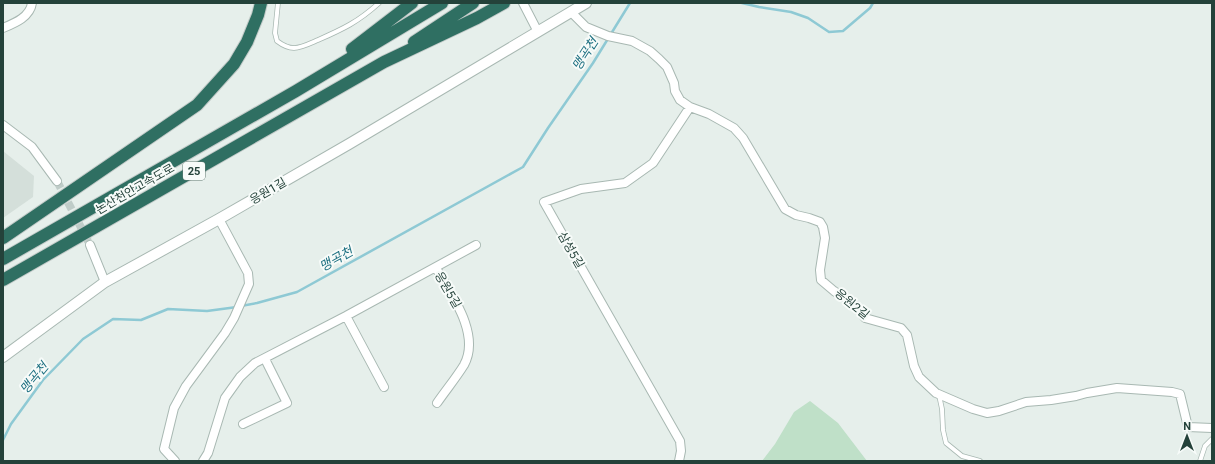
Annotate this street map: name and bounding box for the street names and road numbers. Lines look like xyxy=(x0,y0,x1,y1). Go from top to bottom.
street label: 논산천안고속도로 xyxy=(93,161,177,217)
road number: 25 xyxy=(183,162,205,180)
street label: 응원1길 xyxy=(247,175,289,207)
street label: 삼성5길 xyxy=(555,229,587,271)
street label: 응원5길 xyxy=(432,269,464,311)
street label: 응원2길 xyxy=(832,286,872,322)

